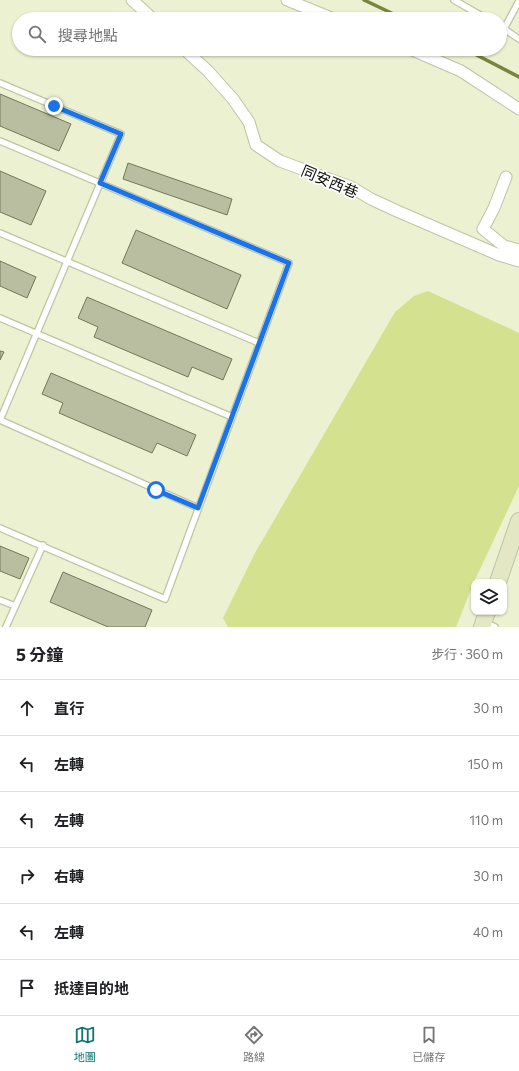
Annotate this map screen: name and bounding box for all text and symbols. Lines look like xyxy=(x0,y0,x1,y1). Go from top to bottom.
search box xyxy=(12,12,507,56)
icon: search xyxy=(26,23,48,45)
text: 搜尋地點 xyxy=(58,26,118,44)
route end xyxy=(45,97,63,115)
street label: 同安西巷 xyxy=(299,161,361,201)
route start xyxy=(147,481,165,499)
map controls xyxy=(471,579,507,615)
button: layers xyxy=(471,579,507,615)
text: 5 分鐘 xyxy=(16,644,63,665)
text: 步行 · 360 m xyxy=(431,646,503,662)
icon: ahead xyxy=(16,697,38,719)
text: 直行 xyxy=(54,699,84,717)
text: 30 m xyxy=(473,700,503,716)
icon: left xyxy=(16,753,38,775)
text: 左轉 xyxy=(54,755,84,773)
text: 150 m xyxy=(468,756,503,772)
icon: left xyxy=(16,809,38,831)
text: 左轉 xyxy=(54,811,84,829)
text: 110 m xyxy=(470,812,503,828)
icon: right xyxy=(16,865,38,887)
text: 右轉 xyxy=(54,867,84,885)
text: 30 m xyxy=(473,868,503,884)
icon: left xyxy=(16,921,38,943)
text: 左轉 xyxy=(54,923,84,941)
text: 40 m xyxy=(473,924,503,940)
icon: arrive xyxy=(16,977,38,999)
text: 抵達目的地 xyxy=(54,979,129,997)
tab: 地圖 xyxy=(74,1024,96,1064)
tab: 路線 xyxy=(243,1024,265,1064)
tab: 已儲存 xyxy=(412,1024,445,1064)

